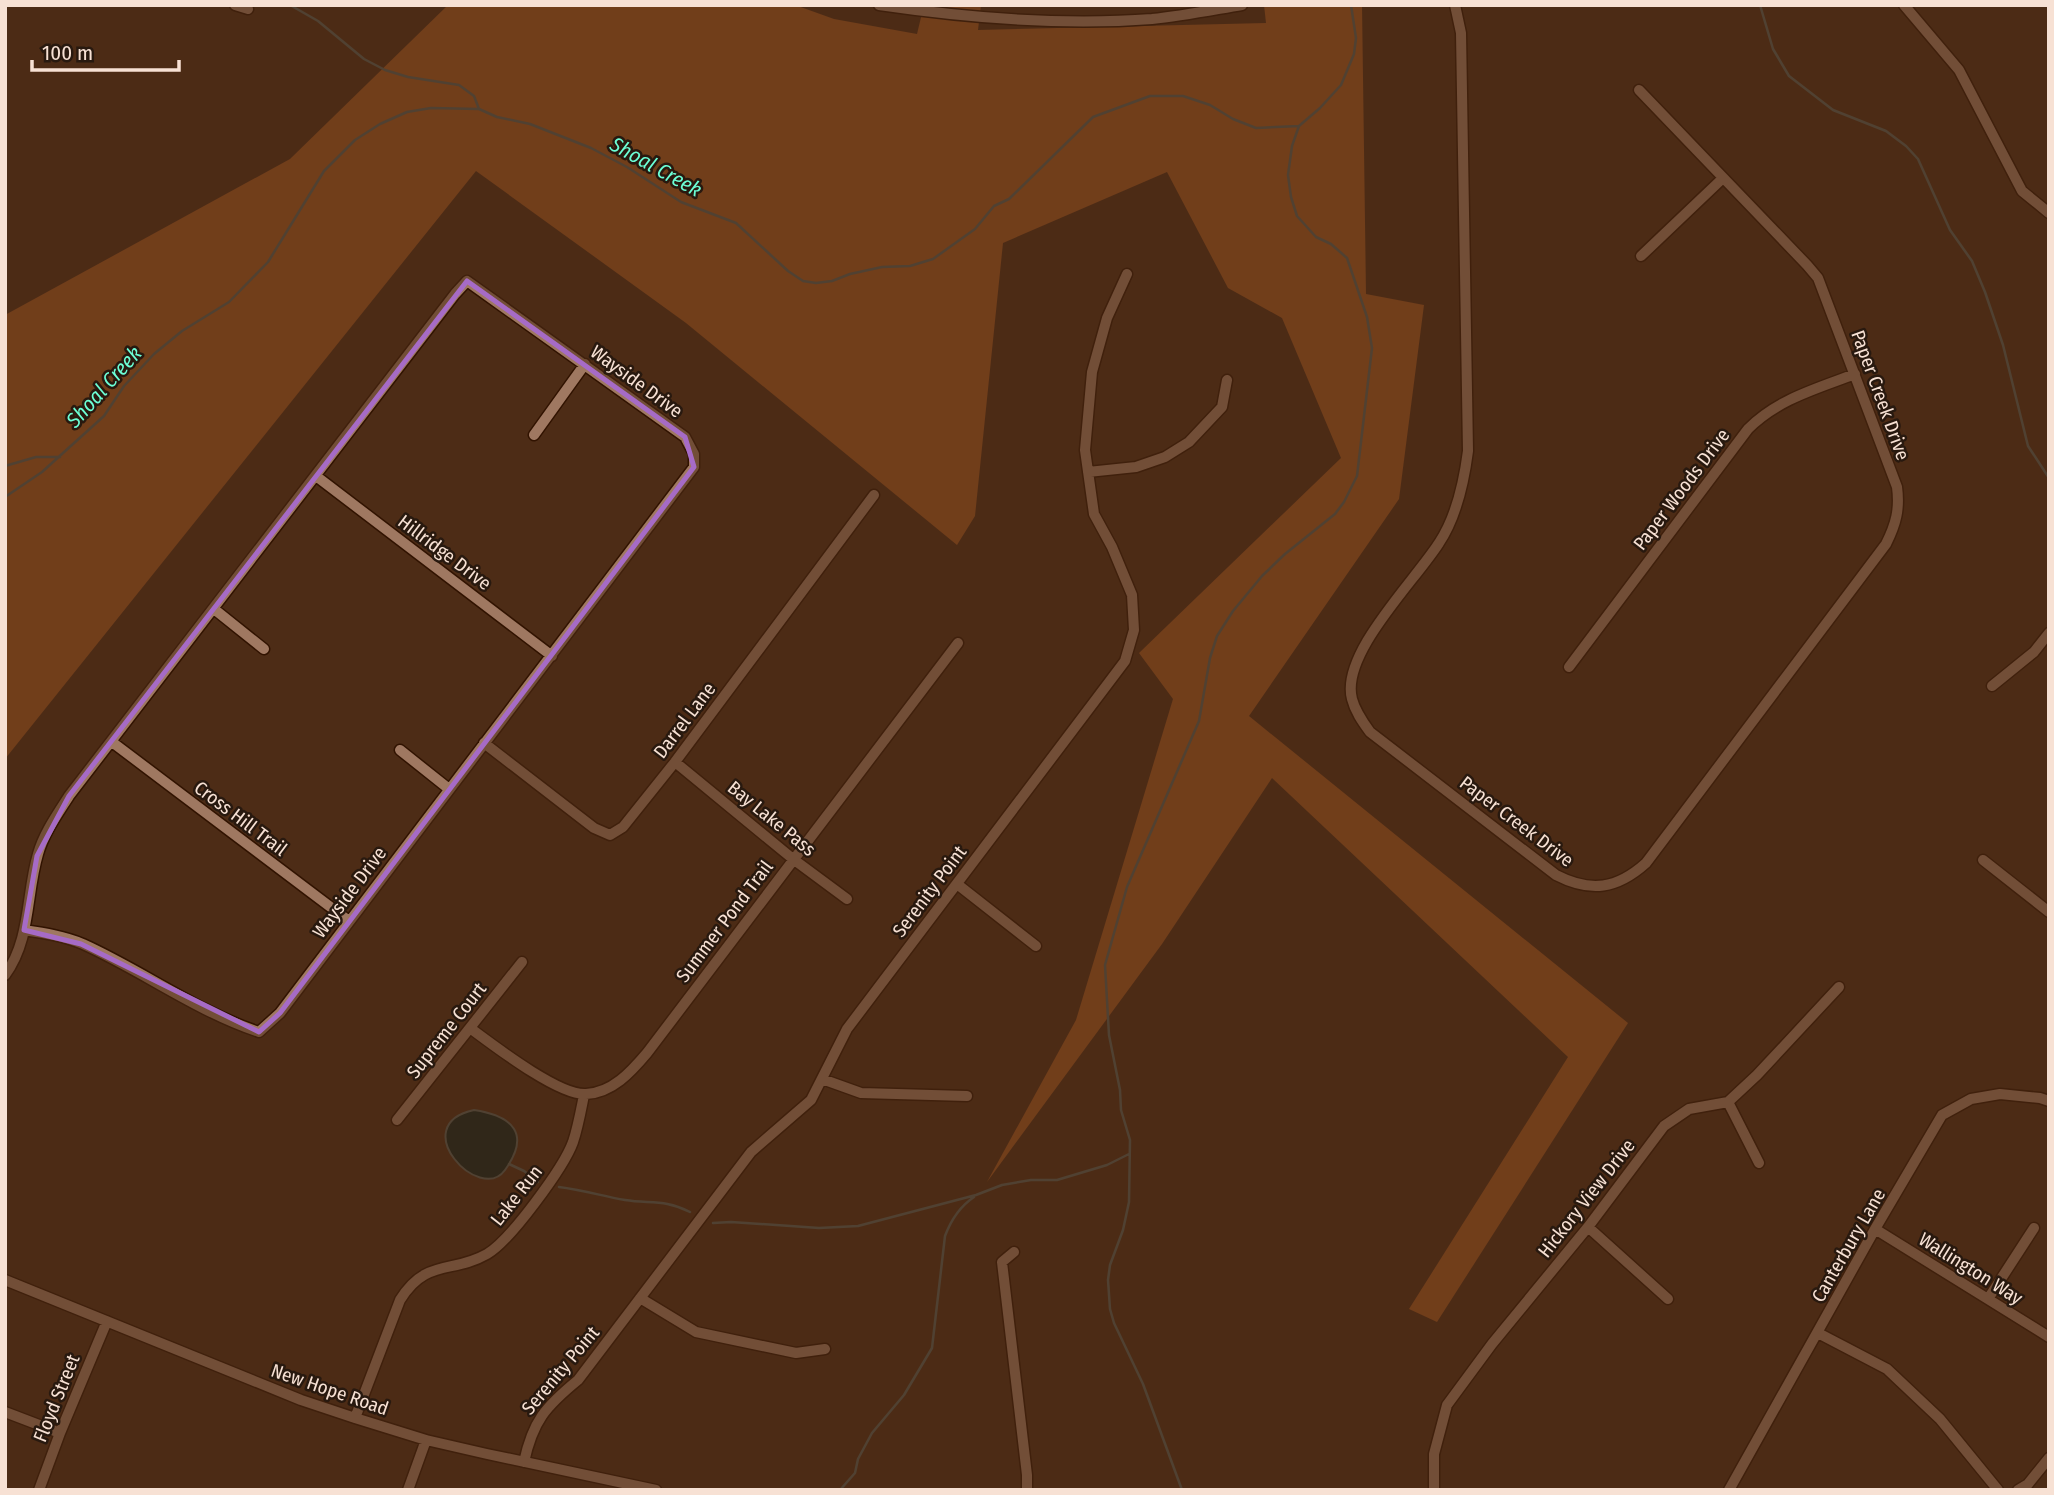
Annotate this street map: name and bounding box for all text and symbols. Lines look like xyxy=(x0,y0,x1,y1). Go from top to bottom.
scale bar xyxy=(32,28,178,72)
text: 100 m xyxy=(42,40,93,66)
water label: Shoal Creek xyxy=(605,131,706,203)
street label: Paper Creek Drive xyxy=(1846,327,1915,463)
street label: Wayside Drive xyxy=(586,340,687,423)
water label: Shoal Creek xyxy=(60,341,147,434)
street label: Paper Woods Drive xyxy=(1628,424,1734,554)
street label: Hillridge Drive xyxy=(394,510,496,595)
street label: Darrel Lane xyxy=(649,678,720,763)
street label: Paper Creek Drive xyxy=(1455,771,1578,872)
street label: Cross Hill Trail xyxy=(190,776,292,861)
street label: Bay Lake Pass xyxy=(723,776,820,861)
street label: Serenity Point xyxy=(888,840,972,942)
street label: Wayside Drive xyxy=(308,842,391,942)
street label: Summer Pond Trail xyxy=(671,856,778,987)
street label: Supreme Court xyxy=(402,977,491,1083)
street label: Hickory View Drive xyxy=(1533,1135,1640,1262)
street label: Lake Run xyxy=(486,1160,547,1230)
street label: Canterbury Lane xyxy=(1807,1184,1890,1306)
street label: Wallington Way xyxy=(1915,1227,2027,1310)
street label: Serenity Point xyxy=(517,1321,605,1419)
street label: Floyd Street xyxy=(28,1350,85,1445)
street label: New Hope Road xyxy=(268,1359,392,1420)

